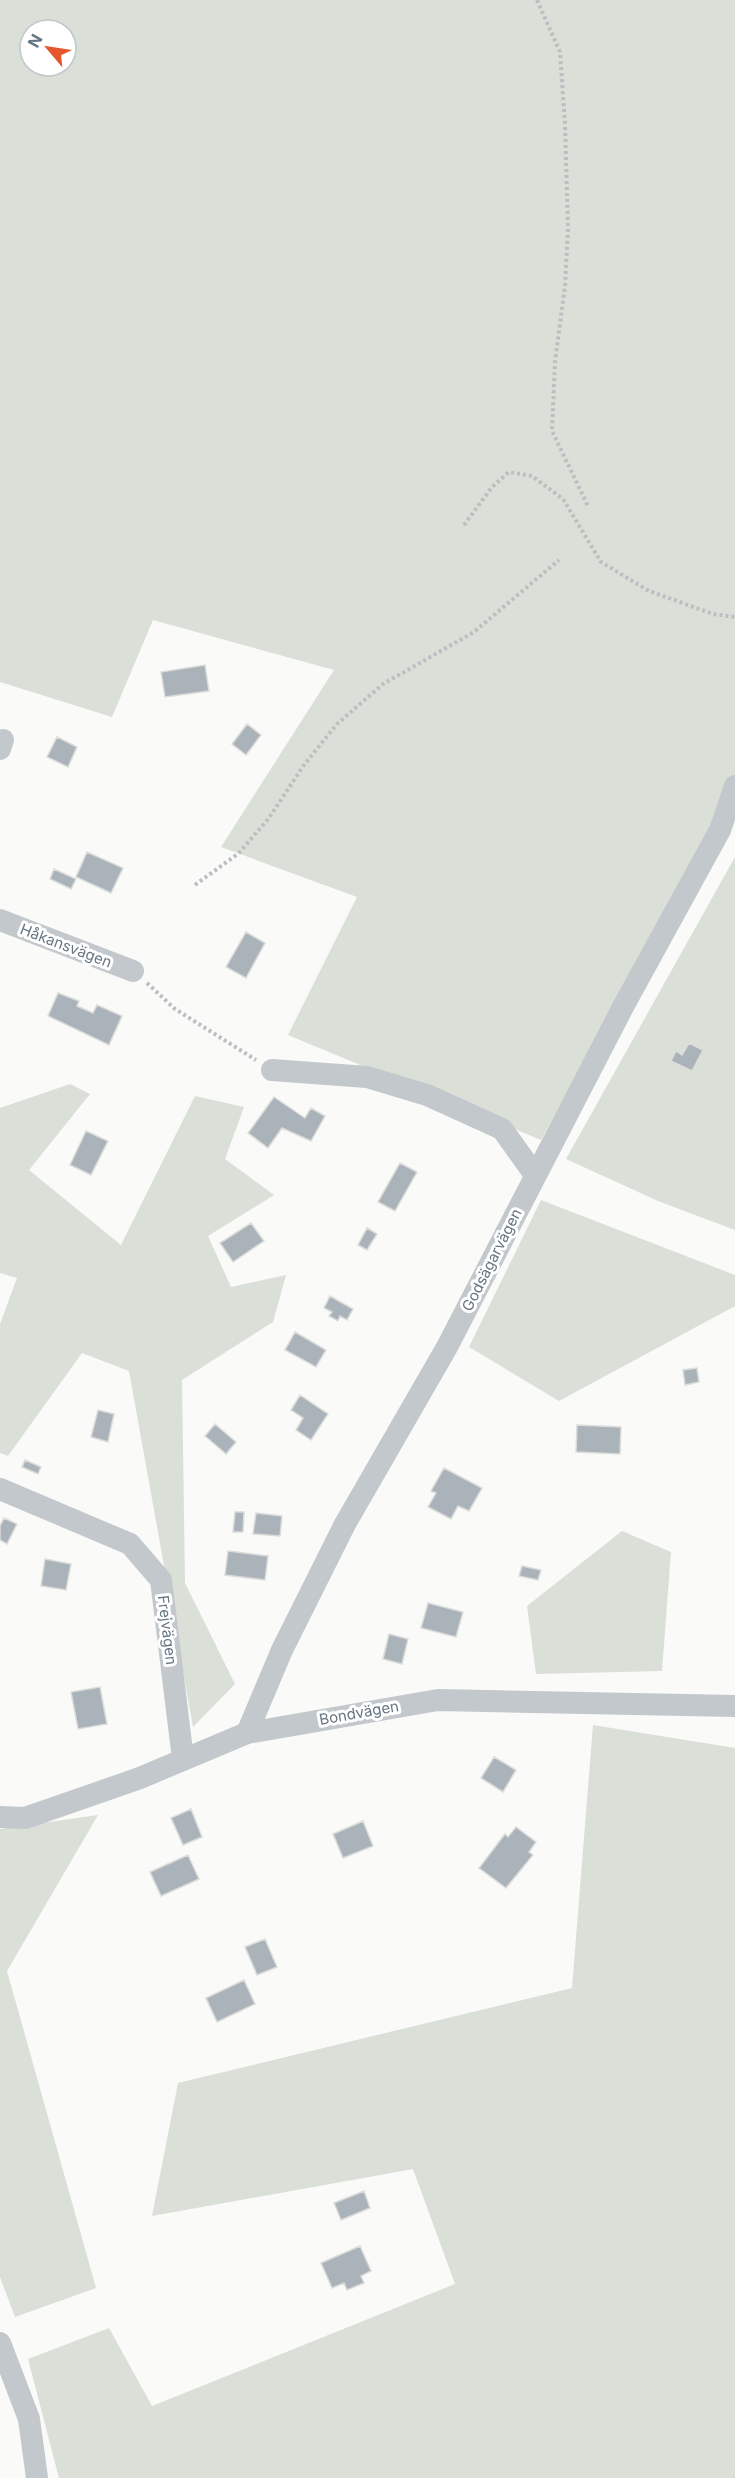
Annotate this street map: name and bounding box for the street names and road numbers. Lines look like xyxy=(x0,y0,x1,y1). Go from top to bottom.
street label: Håkansvägen xyxy=(18,919,115,972)
street label: Godsägarvägen xyxy=(457,1205,526,1314)
street label: Frejvägen xyxy=(154,1594,181,1666)
street label: Bondvägen xyxy=(318,1696,400,1729)

